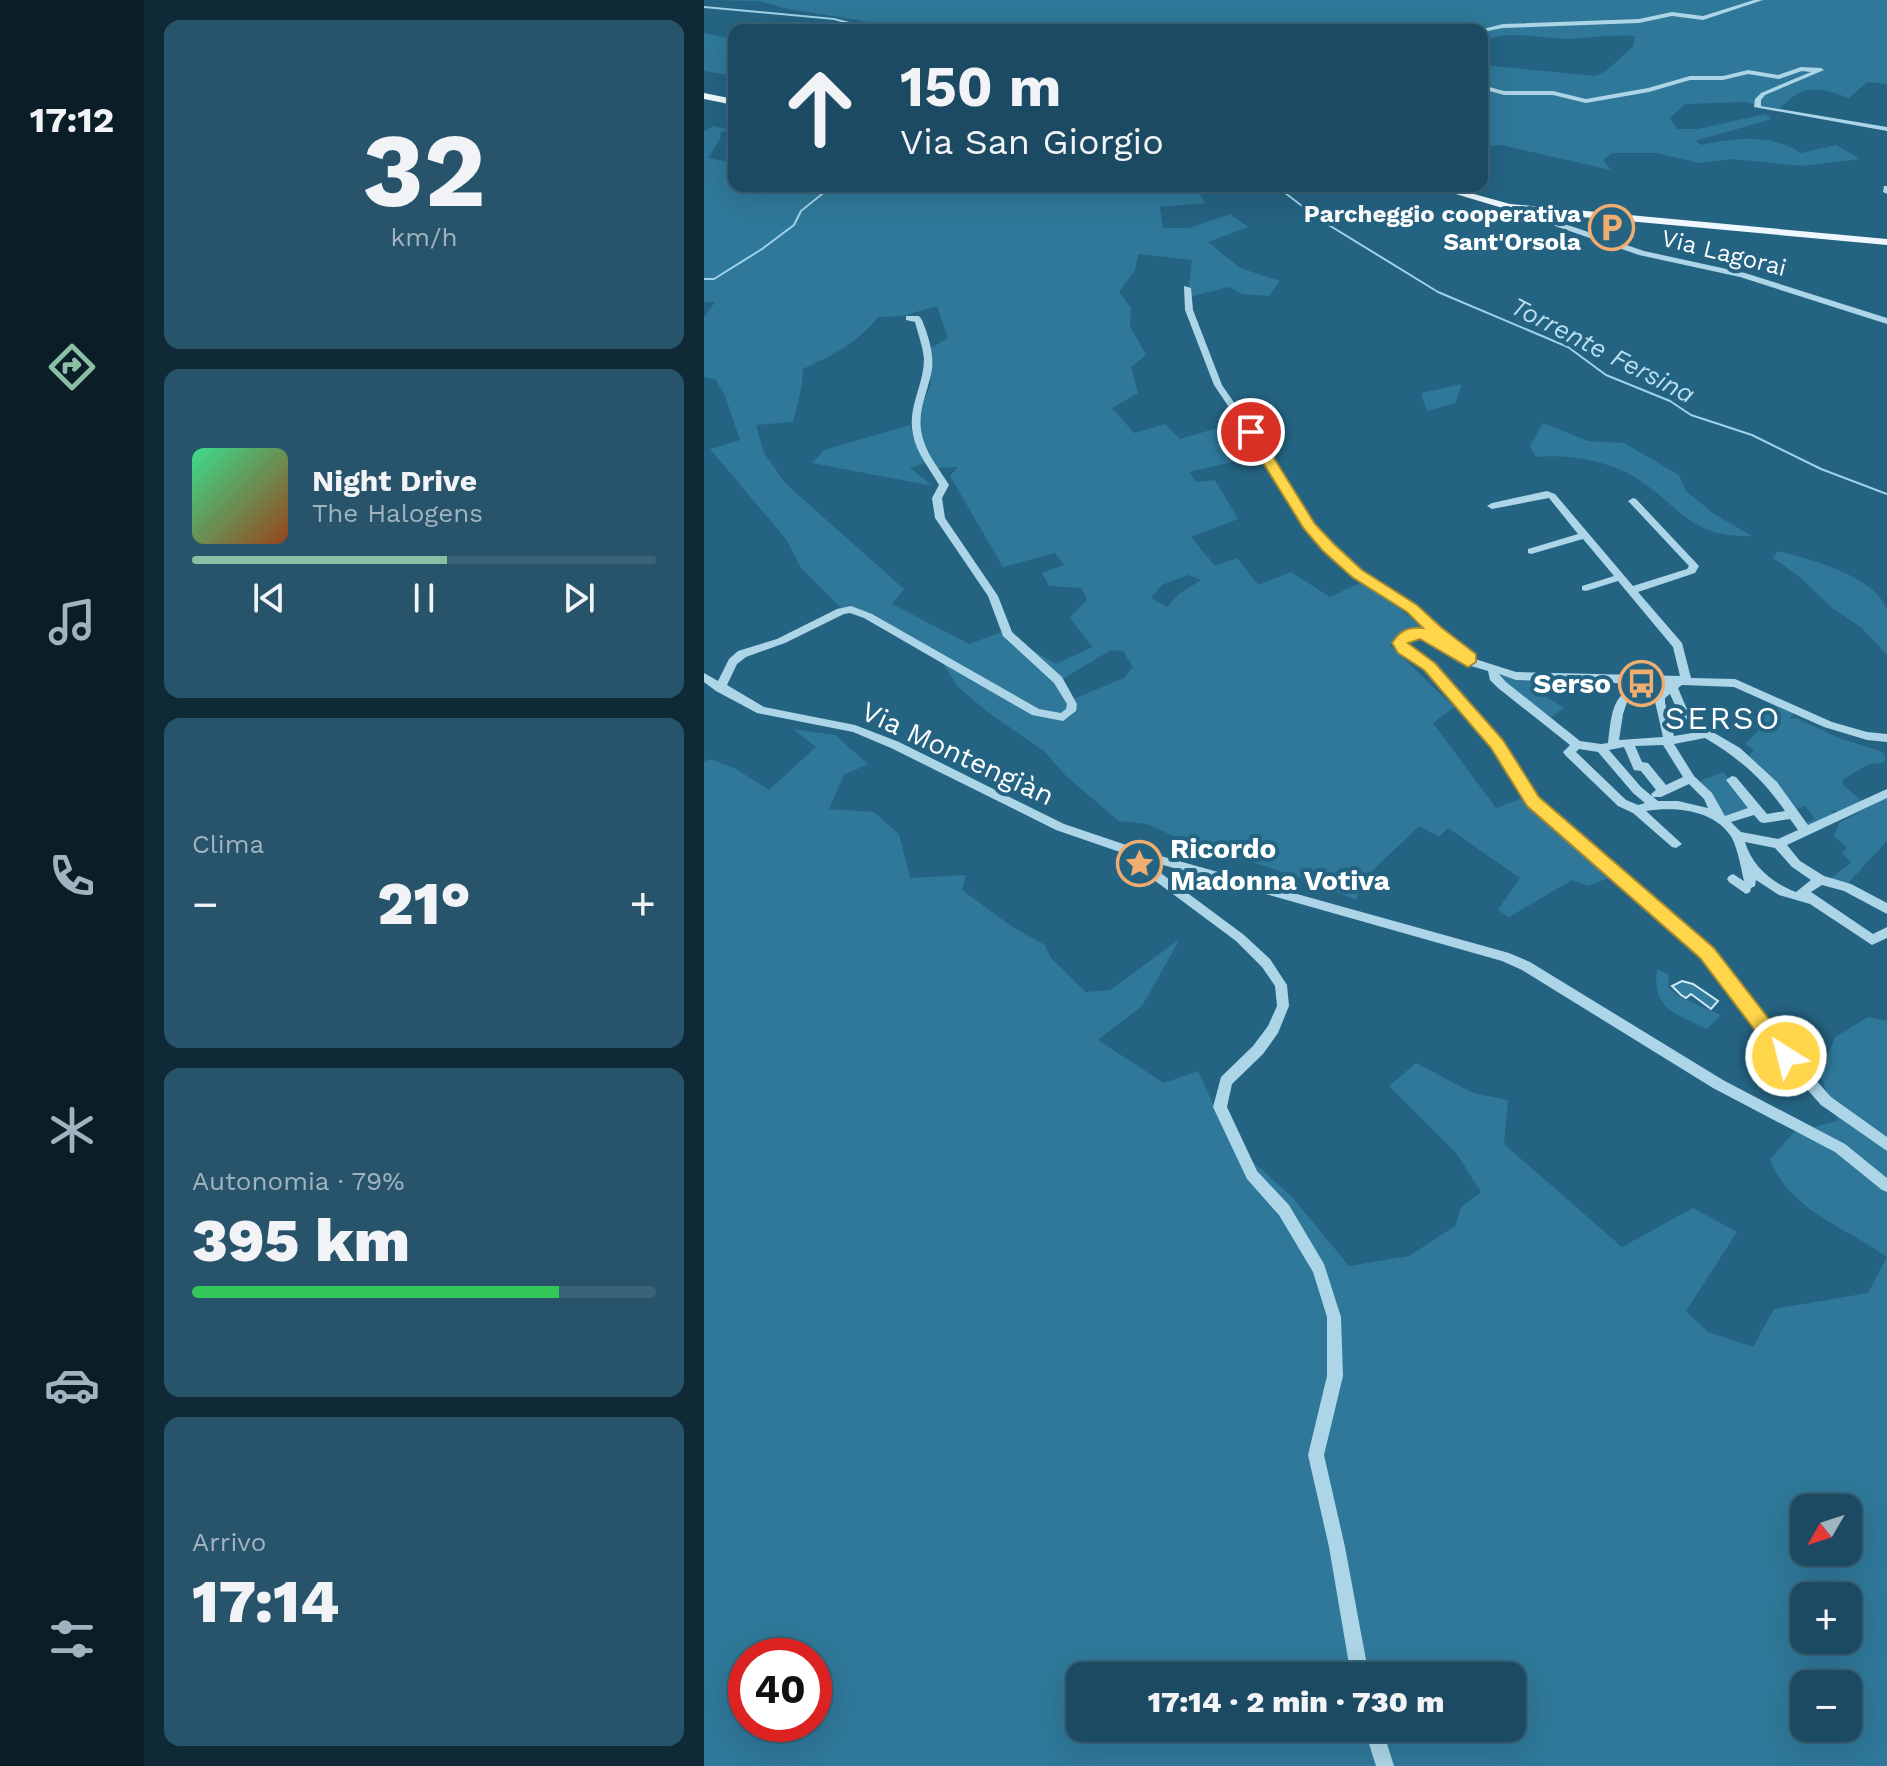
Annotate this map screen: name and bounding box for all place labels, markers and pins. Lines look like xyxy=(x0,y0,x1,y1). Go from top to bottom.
place label: Parcheggio cooperativa Sant'Orsola xyxy=(1304,200,1581,256)
parking icon: Parcheggio cooperativa Sant'Orsola xyxy=(1588,204,1636,252)
pin xyxy=(1217,398,1285,466)
bus stop icon: Serso xyxy=(1618,659,1666,707)
place label: Serso xyxy=(1533,667,1611,700)
place label: Ricordo Madonna Votiva xyxy=(1170,832,1391,897)
place icon: Ricordo Madonna Votiva xyxy=(1115,840,1163,888)

